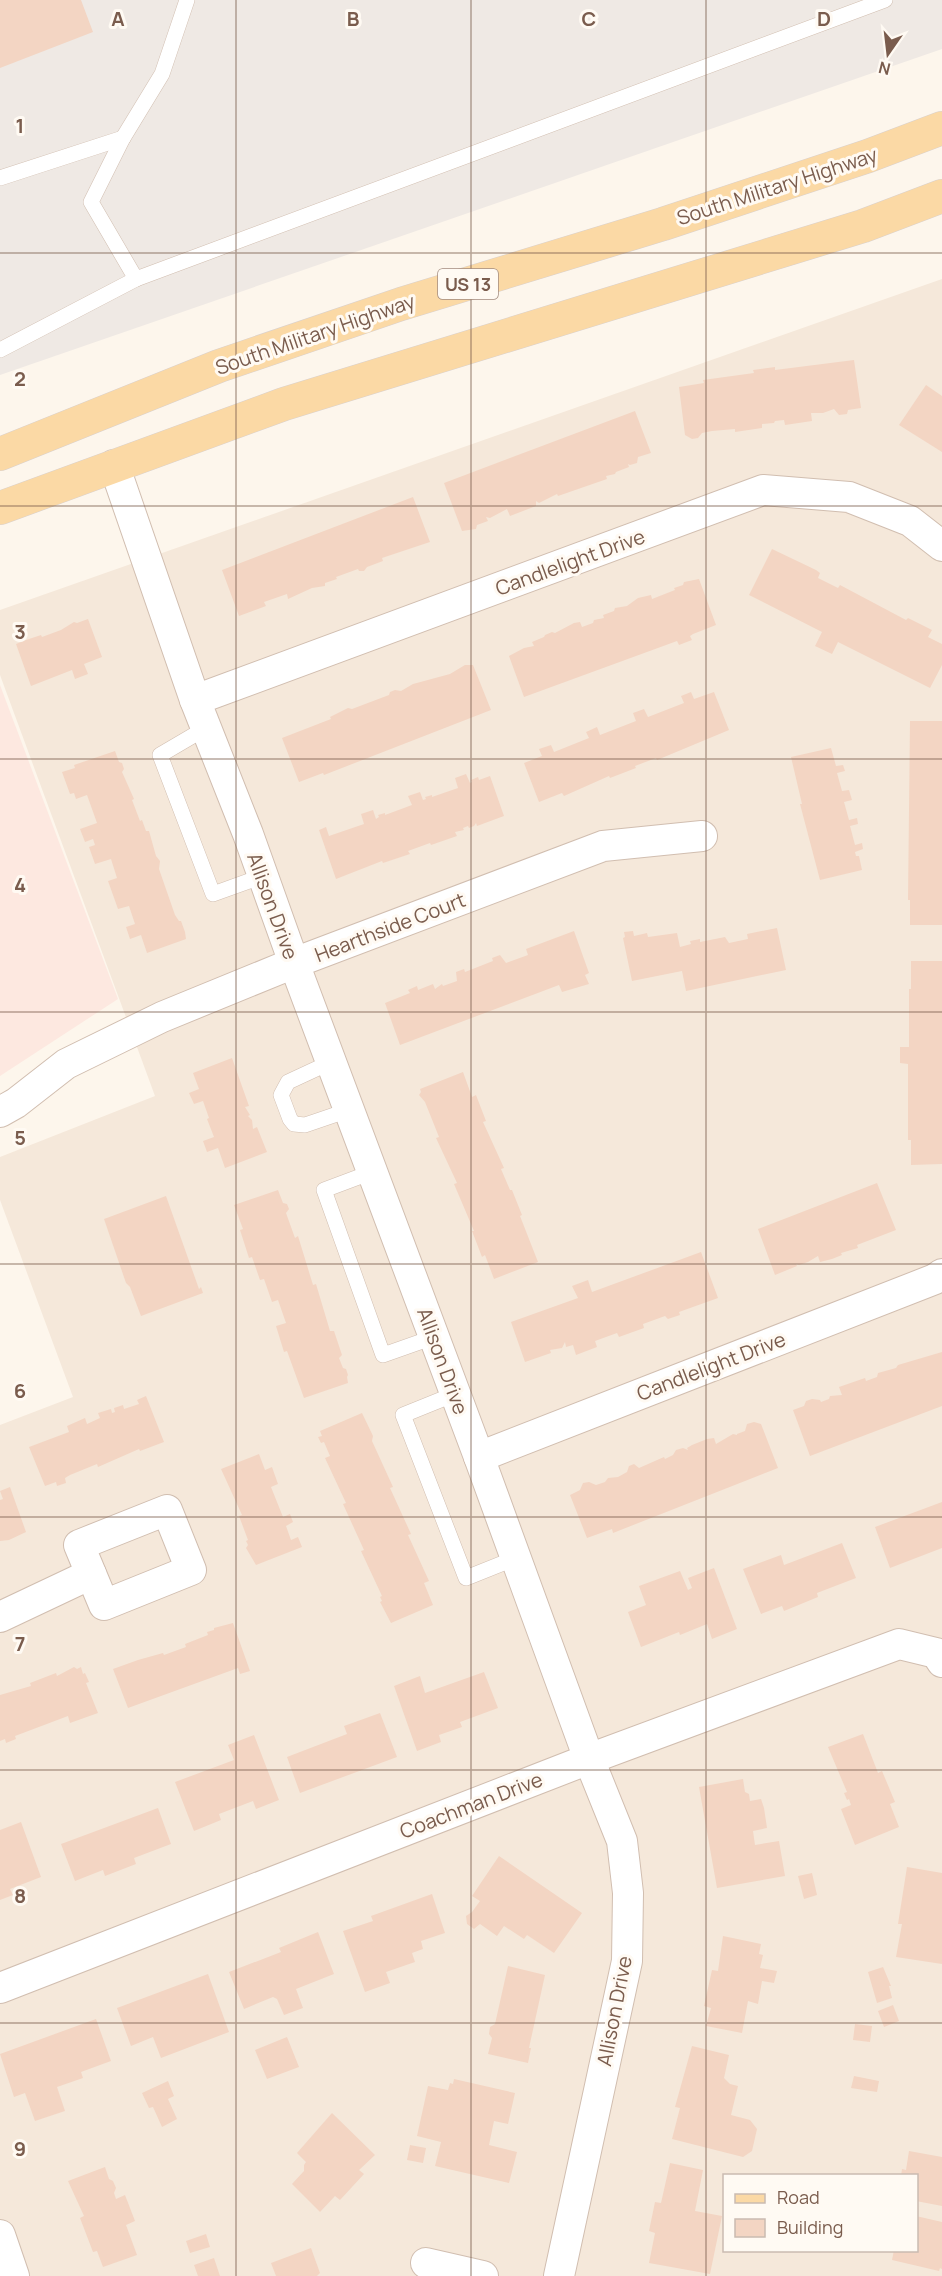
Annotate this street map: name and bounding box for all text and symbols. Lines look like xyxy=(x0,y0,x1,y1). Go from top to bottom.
text: A xyxy=(111,5,125,32)
text: B xyxy=(347,5,360,32)
text: C xyxy=(582,5,596,32)
text: D xyxy=(817,5,831,32)
north arrow xyxy=(858,24,918,84)
text: N xyxy=(876,56,893,81)
text: 1 xyxy=(16,112,24,139)
street label: South Military Highway xyxy=(673,141,881,231)
road number: US 13 xyxy=(438,269,498,299)
street label: South Military Highway xyxy=(212,287,419,381)
text: 2 xyxy=(14,365,26,392)
street label: Candlelight Drive xyxy=(491,522,649,602)
text: 3 xyxy=(14,618,26,645)
street label: Allison Drive xyxy=(241,849,305,963)
text: 4 xyxy=(14,871,26,898)
street label: Hearthside Court xyxy=(311,886,469,968)
text: 5 xyxy=(14,1124,26,1151)
street label: Allison Drive xyxy=(411,1304,475,1418)
street label: Candlelight Drive xyxy=(633,1325,789,1407)
text: 6 xyxy=(14,1377,26,1404)
text: 7 xyxy=(15,1630,25,1657)
street label: Coachman Drive xyxy=(396,1765,546,1845)
text: 8 xyxy=(14,1882,26,1909)
street label: Allison Drive xyxy=(590,1954,638,2068)
text: 9 xyxy=(14,2135,26,2162)
legend xyxy=(723,2174,918,2252)
text: Road xyxy=(777,2185,820,2209)
text: Building xyxy=(777,2215,843,2239)

